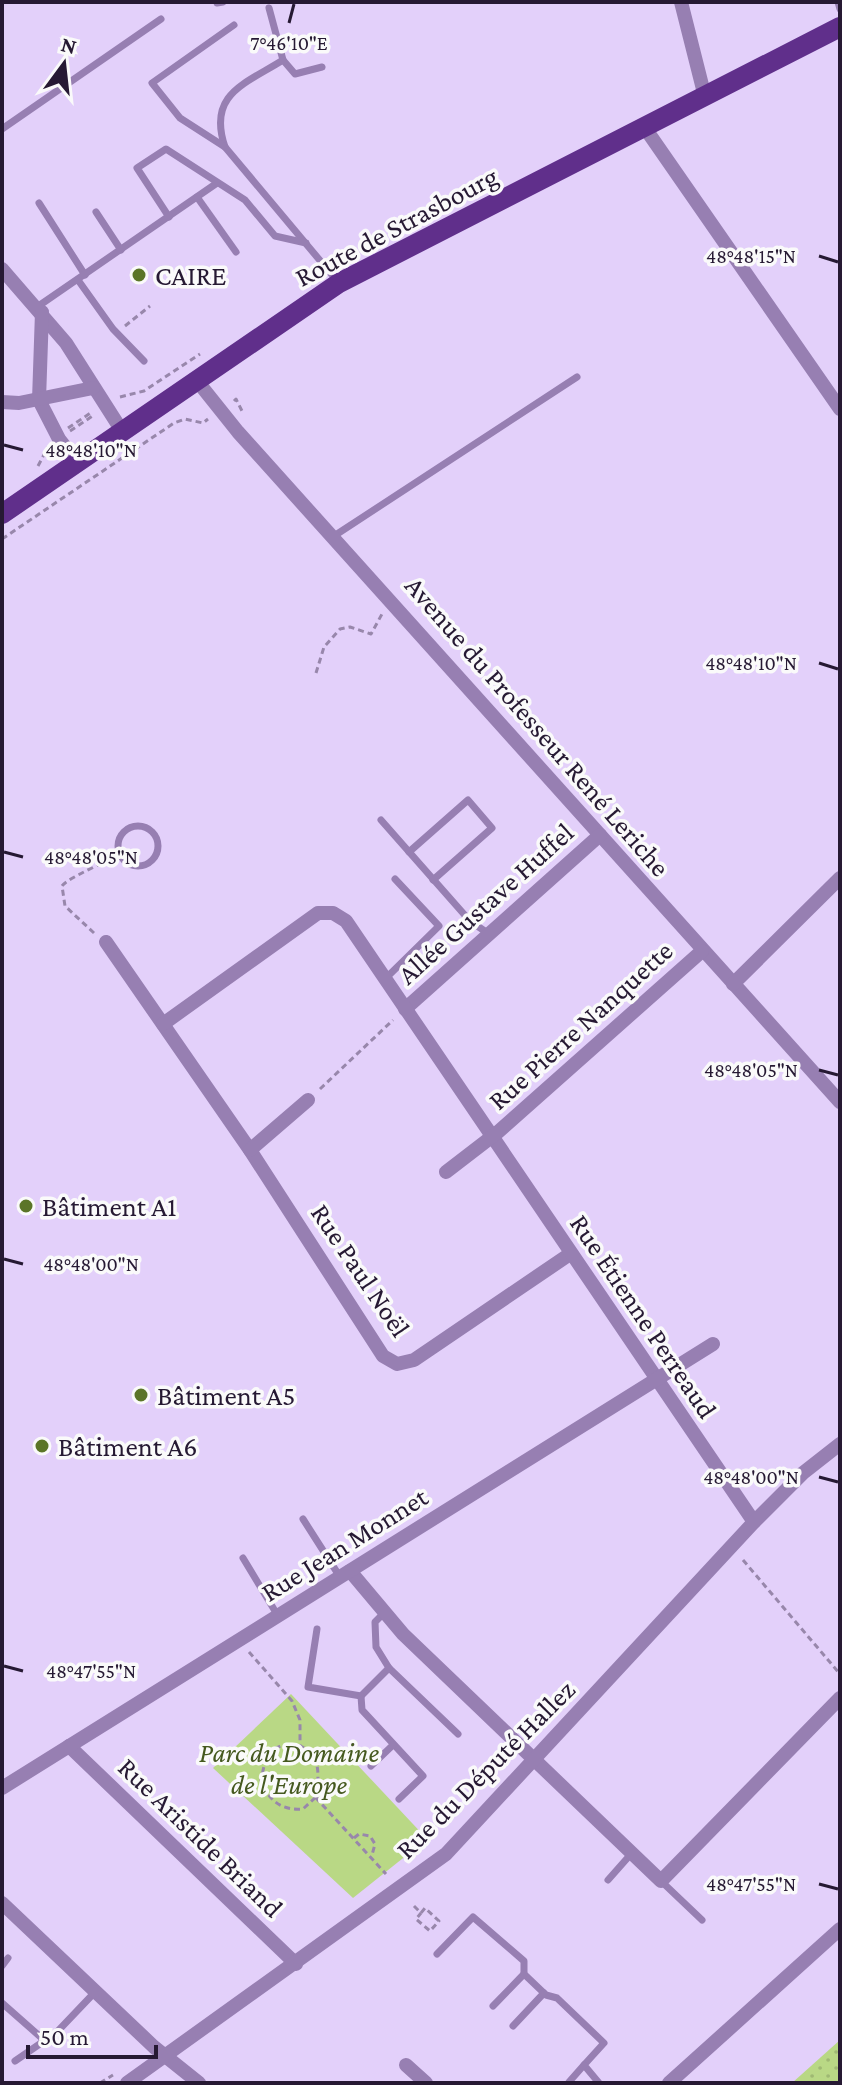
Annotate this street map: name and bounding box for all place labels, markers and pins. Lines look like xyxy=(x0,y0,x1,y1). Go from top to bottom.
place label: CAIRE xyxy=(155,260,226,291)
marker: CAIRE xyxy=(130,266,148,284)
place label: Bâtiment A1 xyxy=(42,1191,176,1222)
marker: Bâtiment A1 xyxy=(17,1197,35,1215)
place label: Bâtiment A5 xyxy=(157,1380,295,1411)
marker: Bâtiment A5 xyxy=(132,1386,150,1404)
place label: Bâtiment A6 xyxy=(58,1431,197,1462)
marker: Bâtiment A6 xyxy=(33,1437,51,1455)

